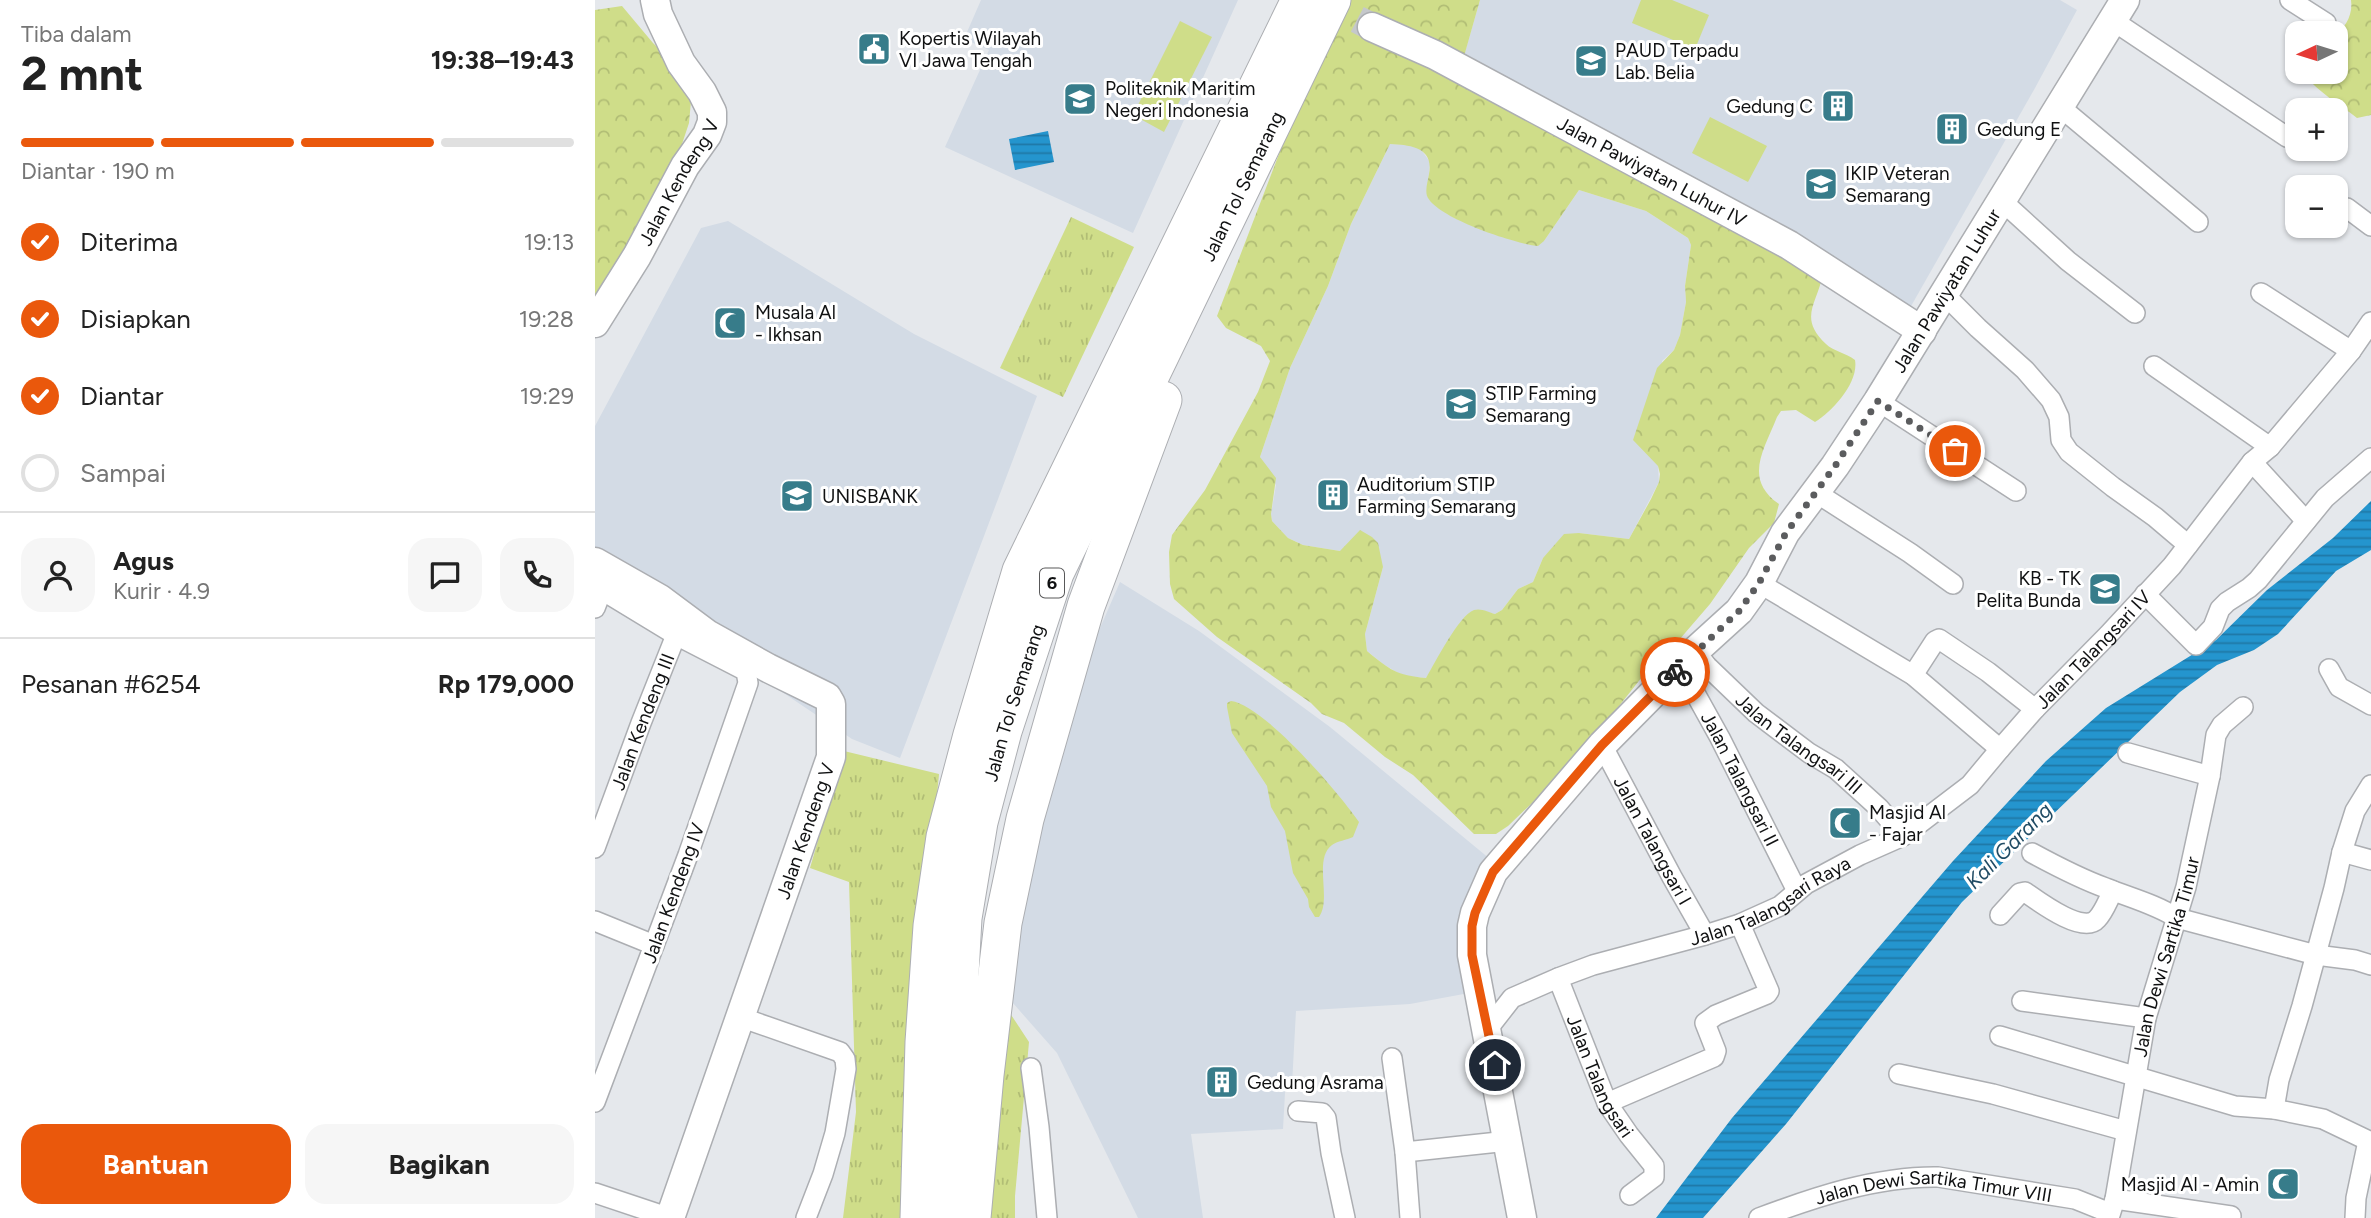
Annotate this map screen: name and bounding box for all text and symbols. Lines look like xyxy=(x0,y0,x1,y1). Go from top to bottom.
text: Tiba dalam xyxy=(21,20,132,48)
north arrow xyxy=(2285,21,2349,84)
map controls xyxy=(2285,21,2348,238)
place label: Kopertis Wilayah VI Jawa Tengah xyxy=(899,27,1041,72)
public building icon: Kopertis Wilayah VI Jawa Tengah xyxy=(855,30,893,68)
place label: PAUD Terpadu Lab. Belia xyxy=(1615,39,1739,84)
school or university icon: PAUD Terpadu Lab. Belia xyxy=(1572,42,1610,80)
text: 19:38–19:43 xyxy=(431,44,574,76)
text: 2 mnt xyxy=(21,46,143,102)
place label: Politeknik Maritim Negeri Indonesia xyxy=(1105,77,1255,122)
school or university icon: Politeknik Maritim Negeri Indonesia xyxy=(1061,80,1099,118)
building icon: Gedung C xyxy=(1819,87,1857,125)
place label: Gedung C xyxy=(1726,95,1813,118)
button: + xyxy=(2285,98,2348,161)
street label: Jalan Tol Semarang xyxy=(1197,108,1289,265)
building icon: Gedung E xyxy=(1933,110,1971,148)
street label: Jalan Pawiyatan Luhur IV xyxy=(1553,112,1750,232)
street label: Jalan Kendeng V xyxy=(634,116,724,249)
place label: Gedung E xyxy=(1977,118,2061,141)
text: Diantar · 190 m xyxy=(21,157,175,185)
place label: IKIP Veteran Semarang xyxy=(1845,162,1950,207)
school or university icon: IKIP Veteran Semarang xyxy=(1802,165,1840,203)
button: − xyxy=(2285,175,2348,238)
street label: Jalan Pawiyatan Luhur xyxy=(1887,204,2006,377)
icon: check xyxy=(21,223,59,261)
text: Diterima xyxy=(80,226,178,258)
text: 19:13 xyxy=(524,228,574,256)
icon: check xyxy=(21,300,59,338)
place label: Musala Al - Ikhsan xyxy=(755,301,836,346)
text: Disiapkan xyxy=(80,303,191,335)
mosque icon: Musala Al - Ikhsan xyxy=(711,304,749,342)
text: 19:28 xyxy=(519,305,574,333)
icon: check xyxy=(21,377,59,415)
text: Diantar xyxy=(80,380,164,412)
text: 19:29 xyxy=(520,382,574,410)
place label: STIP Farming Semarang xyxy=(1485,382,1597,427)
school or university icon: STIP Farming Semarang xyxy=(1442,385,1480,423)
pin xyxy=(1925,421,1985,481)
icon: bag xyxy=(1936,432,1974,470)
text: Sampai xyxy=(80,457,166,489)
place label: Auditorium STIP Farming Semarang xyxy=(1357,473,1516,518)
building icon: Auditorium STIP Farming Semarang xyxy=(1314,476,1352,514)
school or university icon: UNISBANK xyxy=(778,477,816,515)
place label: UNISBANK xyxy=(822,485,918,508)
button: person xyxy=(21,538,95,612)
button: chat xyxy=(408,538,482,612)
button: phone xyxy=(500,538,574,612)
text: Agus xyxy=(113,545,174,577)
place label: KB - TK Pelita Bunda xyxy=(1976,567,2081,612)
road number: 6 xyxy=(1040,568,1064,598)
school or university icon: KB - TK Pelita Bunda xyxy=(2086,570,2124,608)
text: Kurir · 4.9 xyxy=(113,577,210,605)
street label: Jalan Talangsari IV xyxy=(2031,586,2156,714)
street label: Jalan Tol Semarang xyxy=(979,621,1049,784)
courier xyxy=(1640,637,1710,707)
street label: Jalan Kendeng III xyxy=(606,650,680,793)
icon: bike xyxy=(1656,653,1694,691)
text: Pesanan #6254 xyxy=(21,668,201,700)
text: Rp 179,000 xyxy=(438,668,574,700)
street label: Jalan Talangsari III xyxy=(1732,687,1866,799)
street label: Jalan Talangsari II xyxy=(1696,708,1784,850)
street label: Jalan Kendeng V xyxy=(771,760,839,902)
street label: Jalan Talangsari I xyxy=(1609,772,1696,909)
water label: Kali Garang xyxy=(1960,797,2057,894)
place label: Masjid Al - Fajar xyxy=(1869,801,1946,846)
mosque icon: Masjid Al - Fajar xyxy=(1826,804,1864,842)
street label: Jalan Kendeng IV xyxy=(637,820,709,966)
street label: Jalan Talangsari Raya xyxy=(1687,851,1854,951)
street label: Jalan Dewi Sartika Timur xyxy=(2129,854,2204,1058)
street label: Jalan Talangsari xyxy=(1562,1012,1638,1142)
pin xyxy=(1465,1035,1525,1095)
icon: home xyxy=(1476,1046,1514,1084)
building icon: Gedung Asrama xyxy=(1203,1063,1241,1101)
place label: Gedung Asrama xyxy=(1247,1071,1384,1094)
button: Bantuan xyxy=(21,1124,291,1204)
button: Bagikan xyxy=(305,1124,574,1204)
mosque icon: Masjid Al - Amin xyxy=(2264,1165,2302,1203)
street label: Jalan Dewi Sartika Timur VIII xyxy=(1812,1166,2054,1210)
place label: Masjid Al - Amin xyxy=(2121,1173,2259,1196)

